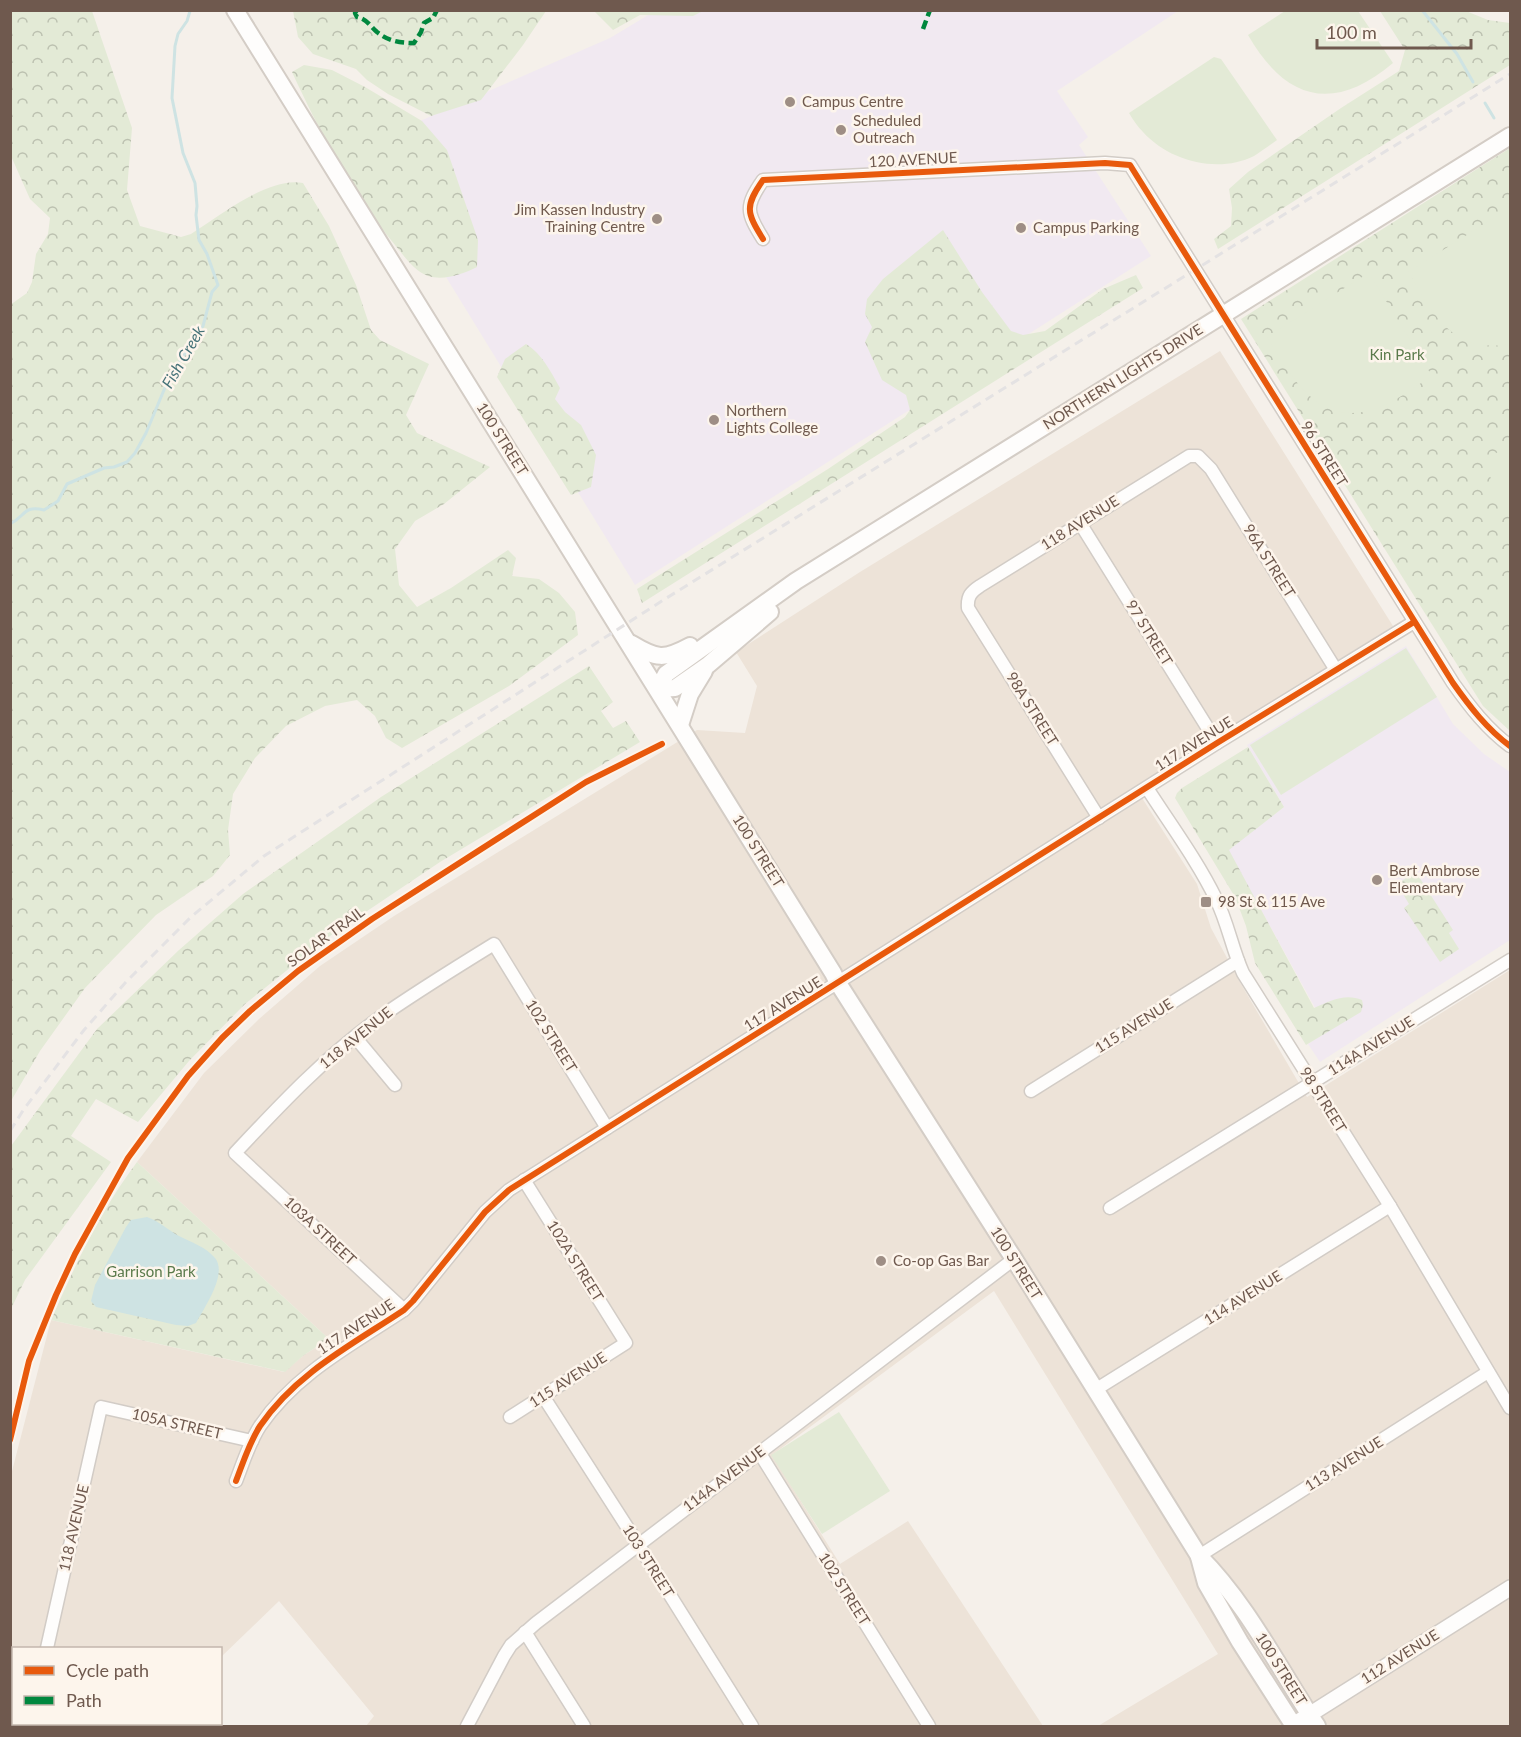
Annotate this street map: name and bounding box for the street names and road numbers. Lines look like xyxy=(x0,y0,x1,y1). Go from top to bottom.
street label: 120 AVENUE xyxy=(868,148,958,170)
street label: NORTHERN LIGHTS DRIVE xyxy=(1039,319,1206,433)
street label: 100 STREET xyxy=(473,399,532,478)
street label: 96 STREET xyxy=(1298,417,1352,490)
street label: 118 AVENUE xyxy=(1037,491,1122,553)
street label: 96A STREET xyxy=(1240,520,1300,601)
street label: 97 STREET xyxy=(1123,596,1177,669)
street label: 98A STREET xyxy=(1003,668,1063,749)
street label: 117 AVENUE xyxy=(1151,712,1236,774)
street label: 100 STREET xyxy=(729,811,788,890)
street label: SOLAR TRAIL xyxy=(283,902,368,970)
street label: 117 AVENUE xyxy=(740,972,825,1034)
street label: 115 AVENUE xyxy=(1091,994,1176,1056)
street label: 102 STREET xyxy=(522,996,581,1075)
street label: 118 AVENUE xyxy=(315,1002,396,1072)
street label: 114A AVENUE xyxy=(1324,1011,1417,1079)
street label: 98 STREET xyxy=(1297,1063,1351,1136)
street label: 103A STREET xyxy=(281,1192,361,1268)
street label: 102A STREET xyxy=(544,1217,608,1304)
street label: 100 STREET xyxy=(987,1223,1046,1302)
street label: 114 AVENUE xyxy=(1200,1266,1285,1328)
street label: 117 AVENUE xyxy=(313,1294,398,1358)
street label: 115 AVENUE xyxy=(525,1347,610,1411)
street label: 105A STREET xyxy=(130,1404,224,1442)
street label: 113 AVENUE xyxy=(1301,1432,1386,1494)
street label: 114A AVENUE xyxy=(679,1441,768,1515)
street label: 118 AVENUE xyxy=(54,1483,92,1573)
street label: 103 STREET xyxy=(619,1521,678,1600)
street label: 102 STREET xyxy=(815,1549,874,1628)
street label: 112 AVENUE xyxy=(1357,1625,1442,1687)
street label: 100 STREET xyxy=(1252,1629,1311,1708)

